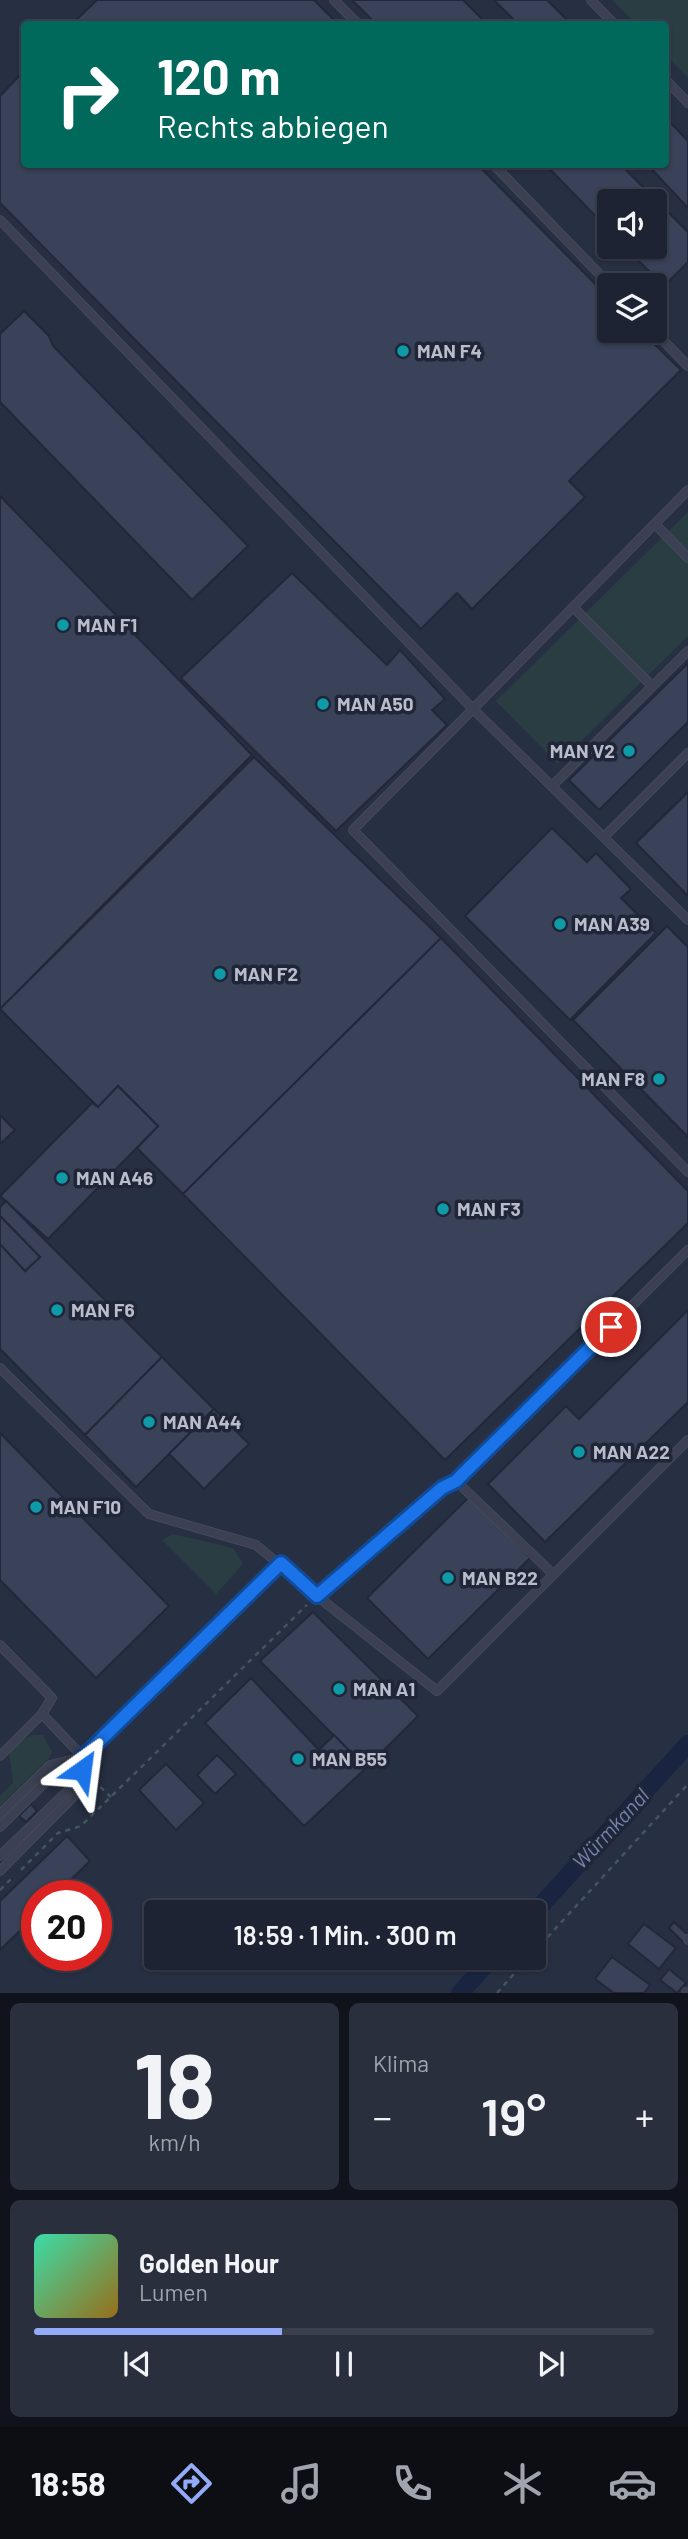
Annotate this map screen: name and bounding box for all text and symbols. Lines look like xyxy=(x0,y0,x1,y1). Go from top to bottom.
text: 120 m xyxy=(157,46,280,105)
icon: right xyxy=(42,49,133,140)
text: Rechts abbiegen xyxy=(157,106,389,144)
map controls xyxy=(597,189,667,343)
button: sound xyxy=(597,189,667,259)
button: layers xyxy=(597,273,667,343)
place label: MAN F4 xyxy=(417,339,482,362)
marker: MAN F4 xyxy=(395,343,411,359)
place label: MAN F1 xyxy=(77,613,137,636)
marker: MAN F1 xyxy=(55,617,71,633)
place label: MAN A50 xyxy=(337,692,414,715)
marker: MAN A50 xyxy=(315,696,331,712)
place label: MAN V2 xyxy=(550,739,615,762)
marker: MAN V2 xyxy=(621,743,637,759)
place label: MAN A39 xyxy=(574,912,650,935)
marker: MAN A39 xyxy=(552,916,568,932)
place label: MAN F2 xyxy=(234,962,298,985)
marker: MAN F2 xyxy=(212,966,228,982)
place label: MAN F8 xyxy=(581,1067,645,1090)
marker: MAN F8 xyxy=(651,1071,667,1087)
place label: MAN A46 xyxy=(76,1166,153,1189)
marker: MAN A46 xyxy=(54,1170,70,1186)
place label: MAN F3 xyxy=(457,1197,521,1220)
marker: MAN F3 xyxy=(435,1201,451,1217)
pin xyxy=(581,1297,641,1357)
place label: MAN F6 xyxy=(71,1298,135,1321)
marker: MAN F6 xyxy=(49,1302,65,1318)
icon: arrive xyxy=(592,1308,630,1346)
place label: MAN A44 xyxy=(163,1410,242,1433)
marker: MAN A44 xyxy=(141,1414,157,1430)
place label: MAN A22 xyxy=(593,1440,670,1463)
marker: MAN A22 xyxy=(571,1444,587,1460)
place label: MAN F10 xyxy=(50,1495,121,1518)
marker: MAN F10 xyxy=(28,1499,44,1515)
place label: MAN B22 xyxy=(462,1566,538,1589)
marker: MAN B22 xyxy=(440,1570,456,1586)
place label: MAN A1 xyxy=(353,1677,415,1700)
marker: MAN A1 xyxy=(331,1681,347,1697)
position arrow xyxy=(45,1733,119,1807)
place label: MAN B55 xyxy=(312,1747,387,1770)
marker: MAN B55 xyxy=(290,1751,306,1767)
water label: Würmkanal xyxy=(566,1782,654,1873)
speed limit sign: 20 xyxy=(21,1880,112,1971)
text: 18:59 · 1 Min. · 300 m xyxy=(234,1919,456,1950)
text: 18 xyxy=(134,2028,215,2137)
text: Klima xyxy=(373,2049,429,2077)
text: 19° xyxy=(481,2084,546,2146)
text: − xyxy=(373,2093,392,2139)
text: + xyxy=(635,2093,654,2139)
text: km/h xyxy=(148,2128,201,2156)
text: Golden Hour xyxy=(139,2247,279,2278)
text: Lumen xyxy=(139,2278,208,2306)
icon: previous xyxy=(118,2345,156,2383)
icon: pause xyxy=(325,2345,363,2383)
icon: next xyxy=(532,2345,570,2383)
icon: directions xyxy=(167,2459,216,2508)
icon: music xyxy=(277,2459,326,2508)
icon: phone xyxy=(388,2459,437,2508)
icon: climate xyxy=(498,2459,547,2508)
icon: car xyxy=(608,2459,657,2508)
text: 18:58 xyxy=(31,2464,106,2502)

